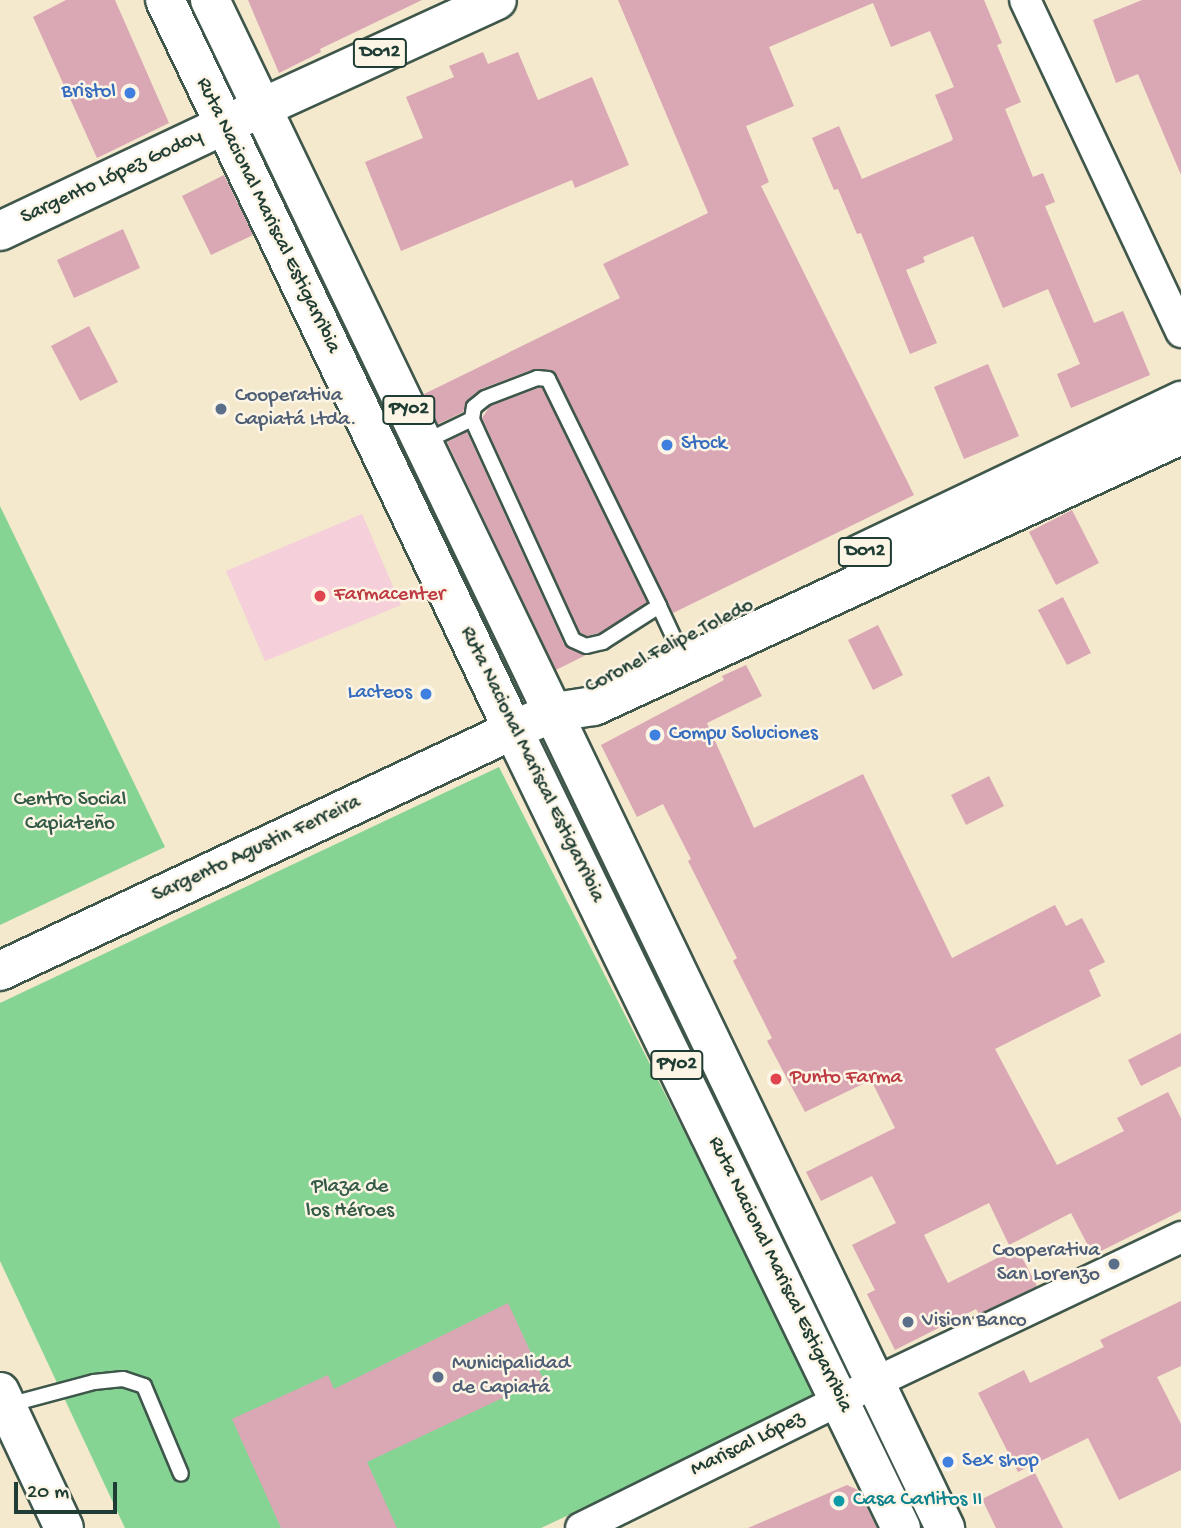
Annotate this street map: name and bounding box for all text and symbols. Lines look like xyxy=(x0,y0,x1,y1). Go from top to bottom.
road number: D012 xyxy=(352,38,408,68)
street label: Ruta Nacional Mariscal Estigarribia xyxy=(189,74,345,358)
place label: Bristol xyxy=(61,80,116,106)
marker: Bristol xyxy=(122,85,138,101)
street label: Sargento López Godoy xyxy=(17,125,207,231)
place label: Cooperativa Capiatá Ltda. xyxy=(235,384,357,434)
road number: PY02 xyxy=(381,394,437,426)
marker: Cooperativa Capiatá Ltda. xyxy=(213,401,229,417)
place label: Stock xyxy=(681,432,727,458)
marker: Stock xyxy=(659,437,675,453)
road number: D012 xyxy=(837,537,893,568)
place label: Farmacenter xyxy=(334,583,445,609)
marker: Farmacenter xyxy=(312,588,328,604)
street label: Coronel Felipe Toledo xyxy=(582,594,758,700)
street label: Ruta Nacional Mariscal Estigarribia xyxy=(453,623,609,907)
place label: Lacteos xyxy=(347,681,412,707)
marker: Lacteos xyxy=(418,686,434,702)
place label: Compu Soluciones xyxy=(669,722,818,748)
marker: Compu Soluciones xyxy=(647,727,663,743)
park label: Centro Social Capiateño xyxy=(14,788,126,838)
street label: Sargento Agustin Ferreira xyxy=(149,791,365,909)
road number: PY02 xyxy=(649,1050,705,1080)
place label: Punto Farma xyxy=(790,1066,902,1092)
marker: Punto Farma xyxy=(768,1071,784,1087)
street label: Ruta Nacional Mariscal Estigarribia xyxy=(701,1133,857,1417)
park label: Plaza de los Héroes xyxy=(306,1175,394,1225)
place label: Cooperativa San Lorenzo xyxy=(993,1239,1100,1289)
marker: Cooperativa San Lorenzo xyxy=(1106,1256,1122,1272)
place label: Vision Banco xyxy=(922,1309,1027,1335)
marker: Vision Banco xyxy=(900,1314,916,1330)
place label: Municipalidad de Capiatá xyxy=(452,1352,570,1402)
marker: Municipalidad de Capiatá xyxy=(430,1369,446,1385)
street label: Mariscal López xyxy=(687,1407,809,1483)
place label: Sex shop xyxy=(962,1449,1039,1475)
marker: Sex shop xyxy=(940,1454,956,1470)
scale bar xyxy=(18,1468,121,1512)
text: 20 m xyxy=(27,1481,69,1506)
place label: Casa Carlitos II xyxy=(853,1488,982,1514)
marker: Casa Carlitos II xyxy=(831,1493,847,1509)

